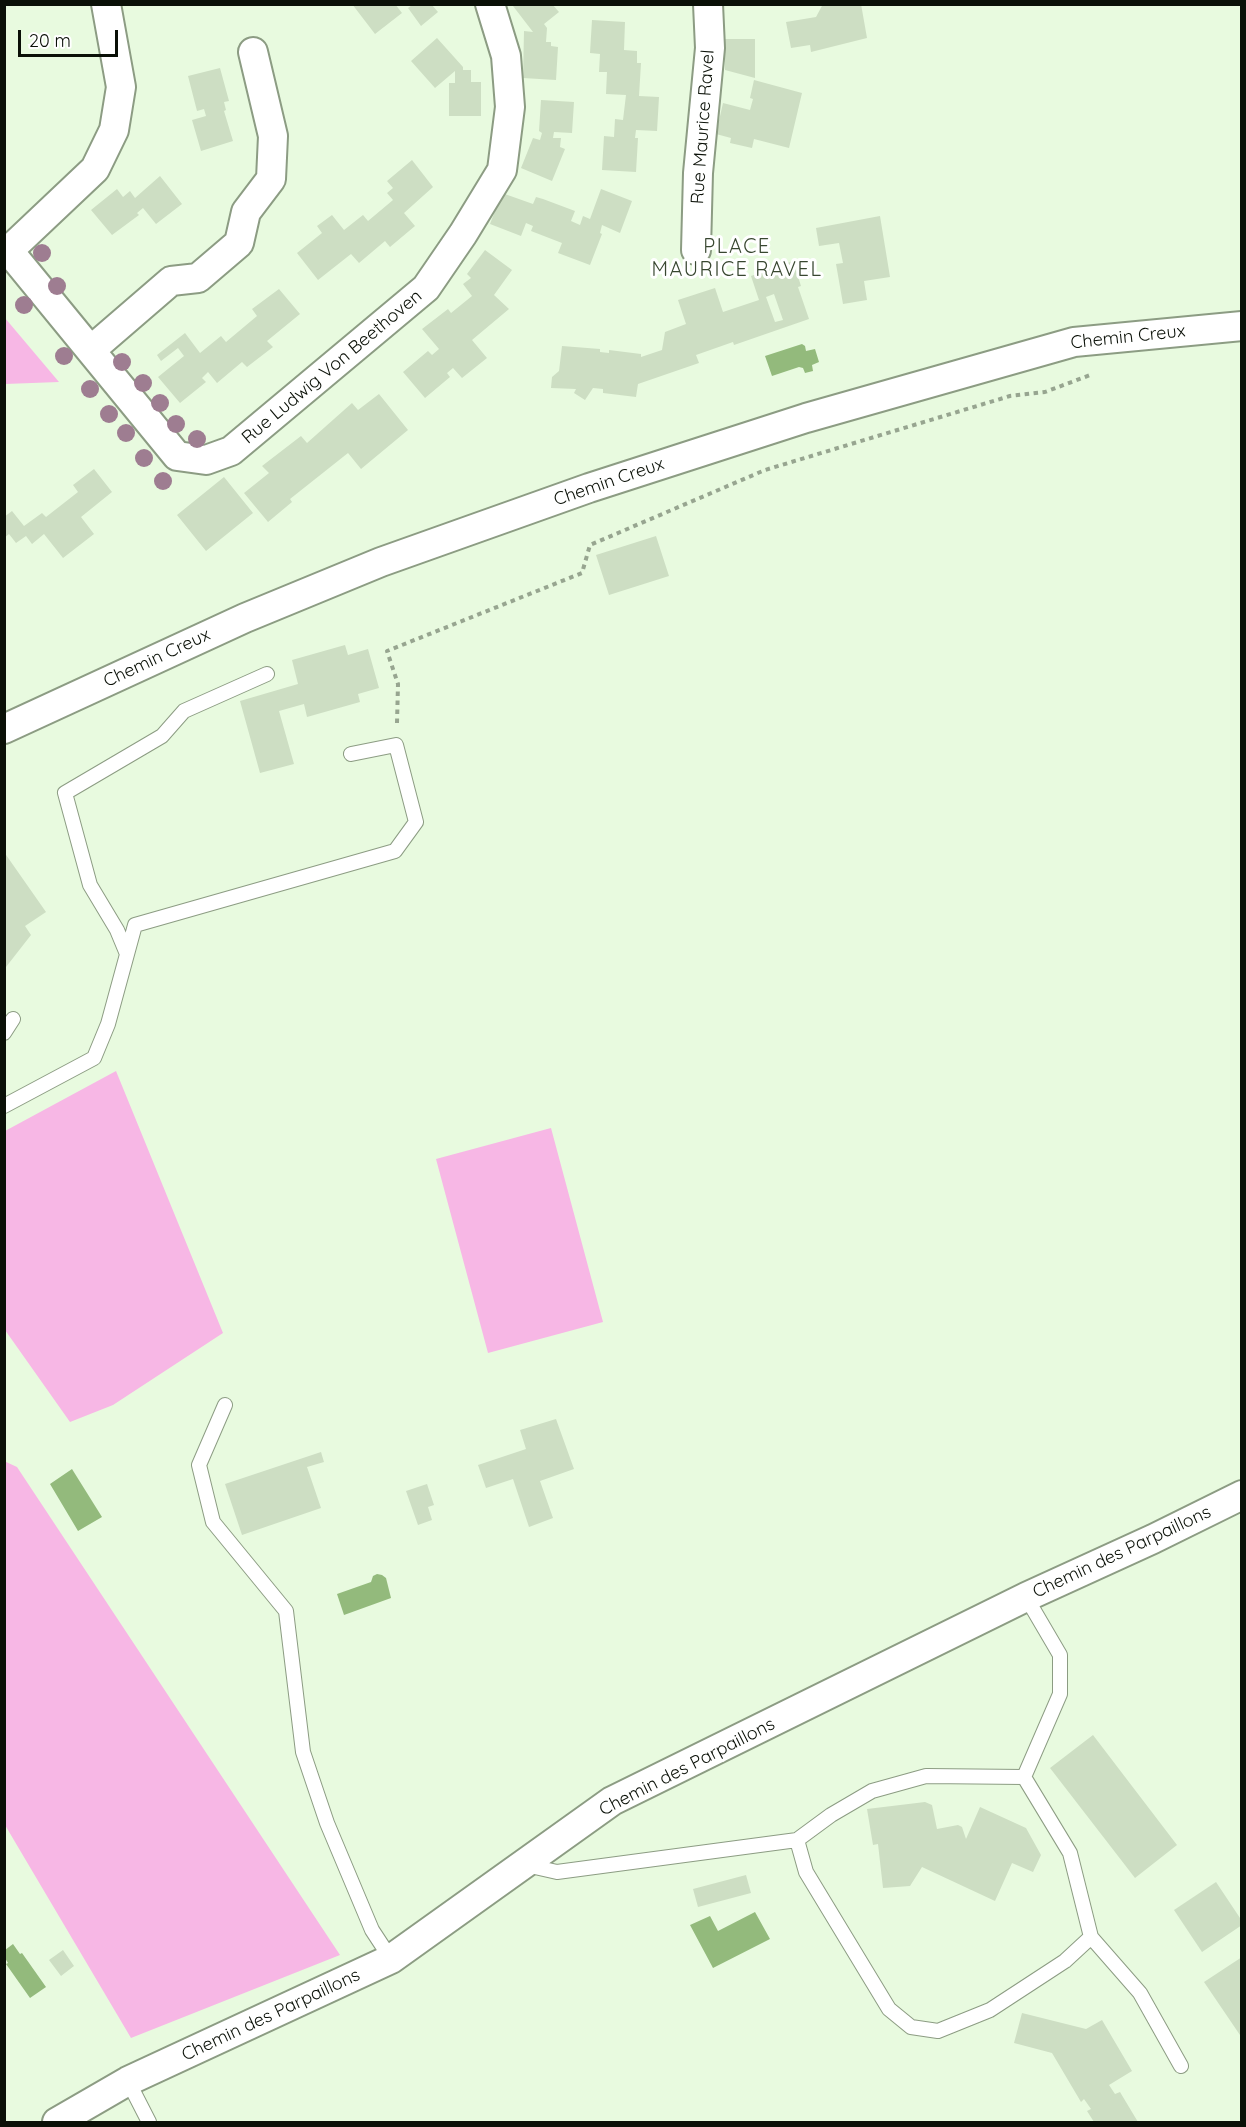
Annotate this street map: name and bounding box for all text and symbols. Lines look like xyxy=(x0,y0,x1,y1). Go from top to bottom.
scale bar xyxy=(21,18,122,56)
text: 20 m xyxy=(29,29,71,52)
street label: Rue Maurice Ravel xyxy=(687,49,719,205)
district label: PLACE MAURICE RAVEL xyxy=(651,235,823,282)
street label: Rue Ludwig Von Beethoven xyxy=(238,285,426,449)
street label: Chemin Creux xyxy=(1070,320,1186,354)
street label: Chemin Creux xyxy=(551,453,667,511)
street label: Chemin Creux xyxy=(100,624,214,692)
street label: Chemin des Parpaillons xyxy=(1029,1501,1215,1603)
street label: Chemin des Parpaillons xyxy=(596,1713,778,1821)
street label: Chemin des Parpaillons xyxy=(178,1964,364,2066)

